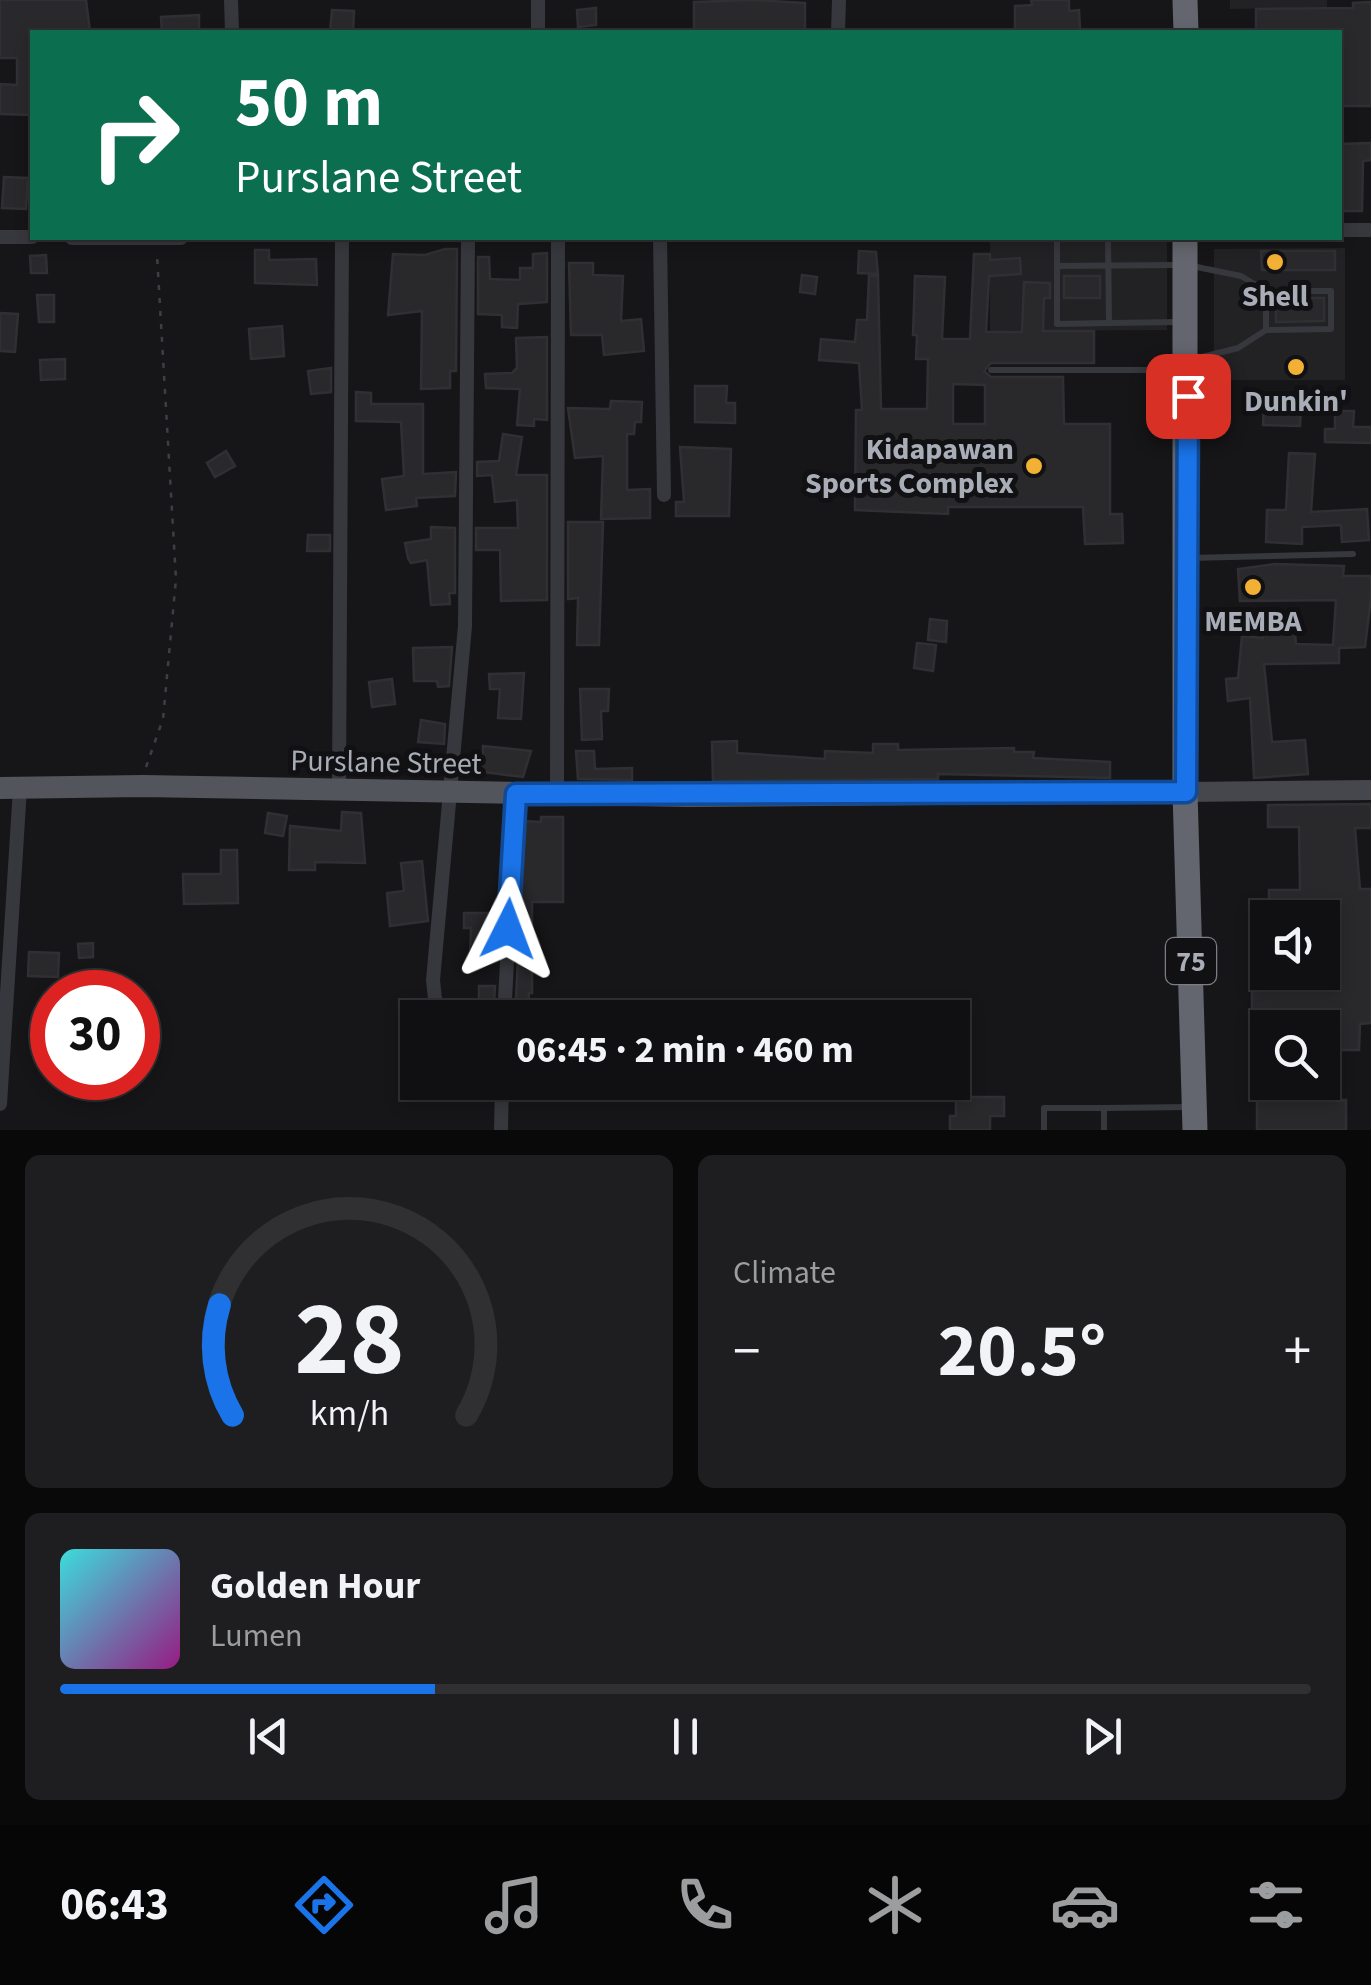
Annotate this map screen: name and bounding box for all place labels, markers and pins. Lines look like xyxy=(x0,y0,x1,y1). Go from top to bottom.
marker: Shell xyxy=(1264,251,1286,273)
place label: Shell xyxy=(1242,275,1309,318)
pin xyxy=(1146,354,1231,439)
marker: Dunkin' xyxy=(1285,356,1307,378)
place label: Dunkin' xyxy=(1244,380,1348,423)
place label: Kidapawan Sports Complex xyxy=(805,428,1014,505)
marker: Kidapawan Sports Complex xyxy=(1023,455,1045,477)
marker: MEMBA xyxy=(1242,576,1264,598)
place label: MEMBA xyxy=(1204,600,1303,643)

